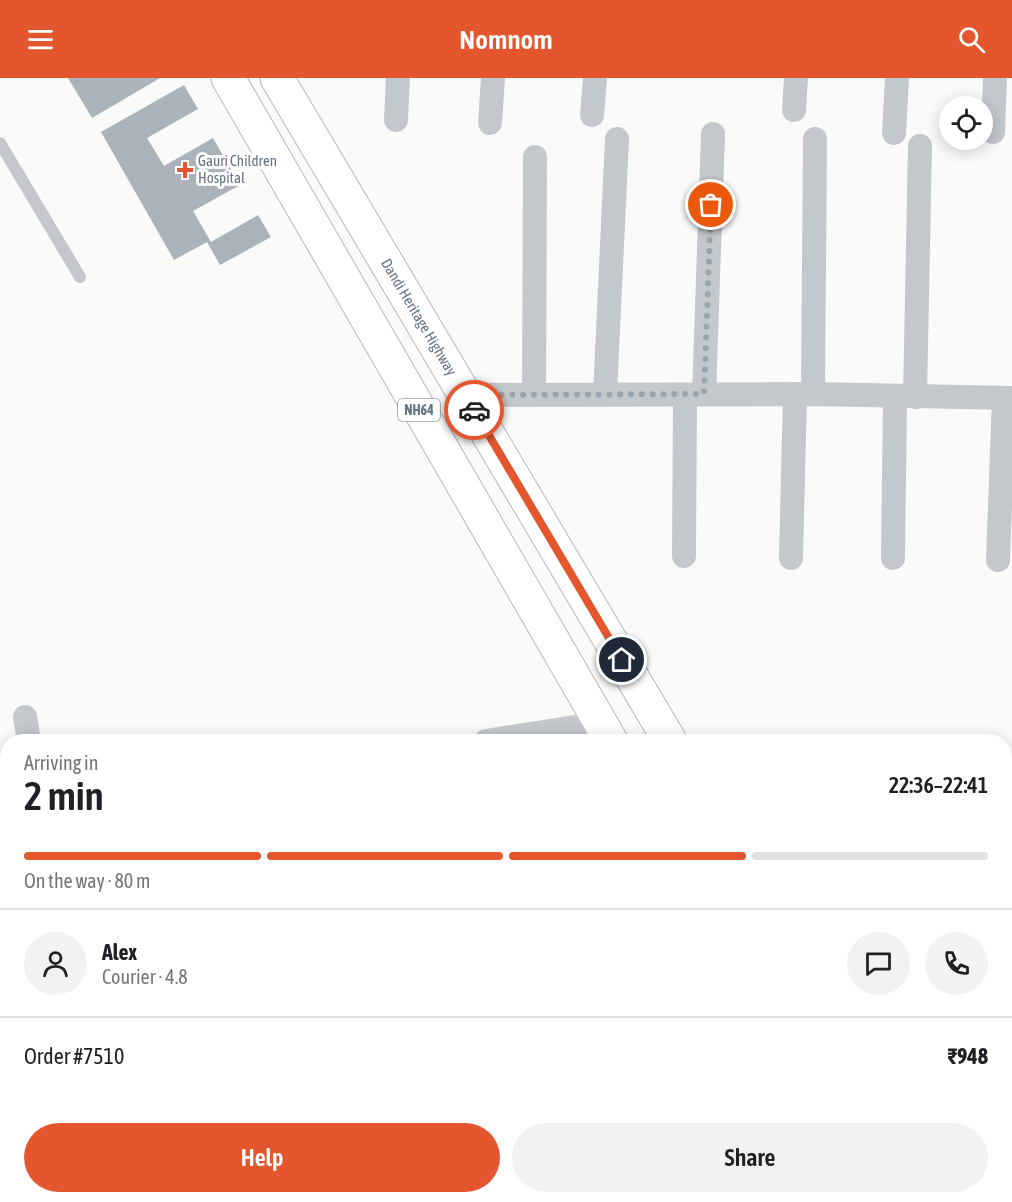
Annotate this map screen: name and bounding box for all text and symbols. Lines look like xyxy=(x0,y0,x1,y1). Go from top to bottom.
icon: menu xyxy=(24,23,57,56)
icon: search xyxy=(955,23,988,56)
text: Nomnom xyxy=(459,24,553,55)
map controls xyxy=(939,96,993,150)
button: locate xyxy=(939,96,993,150)
place label: Gauri Children Hospital xyxy=(198,152,277,186)
marker: Gauri Children Hospital xyxy=(176,161,194,179)
pin xyxy=(685,179,736,230)
icon: bag xyxy=(694,188,727,221)
street label: Dandi Heritage Highway xyxy=(378,255,460,378)
courier xyxy=(444,380,504,440)
icon: car xyxy=(458,394,491,427)
road number: NH64 xyxy=(398,399,440,421)
pin xyxy=(596,634,647,685)
icon: home xyxy=(605,643,638,676)
text: Arriving in xyxy=(24,751,98,774)
text: 22:36–22:41 xyxy=(889,772,988,798)
text: 2 min xyxy=(24,774,104,818)
text: On the way · 80 m xyxy=(24,869,150,892)
button: person xyxy=(24,932,87,995)
button: chat xyxy=(847,932,910,995)
button: phone xyxy=(925,932,988,995)
text: Alex xyxy=(102,939,137,965)
text: Courier · 4.8 xyxy=(102,965,188,988)
text: Order #7510 xyxy=(24,1043,124,1069)
text: ₹948 xyxy=(948,1043,988,1069)
button: Help xyxy=(24,1123,500,1192)
button: Share xyxy=(512,1123,988,1192)

